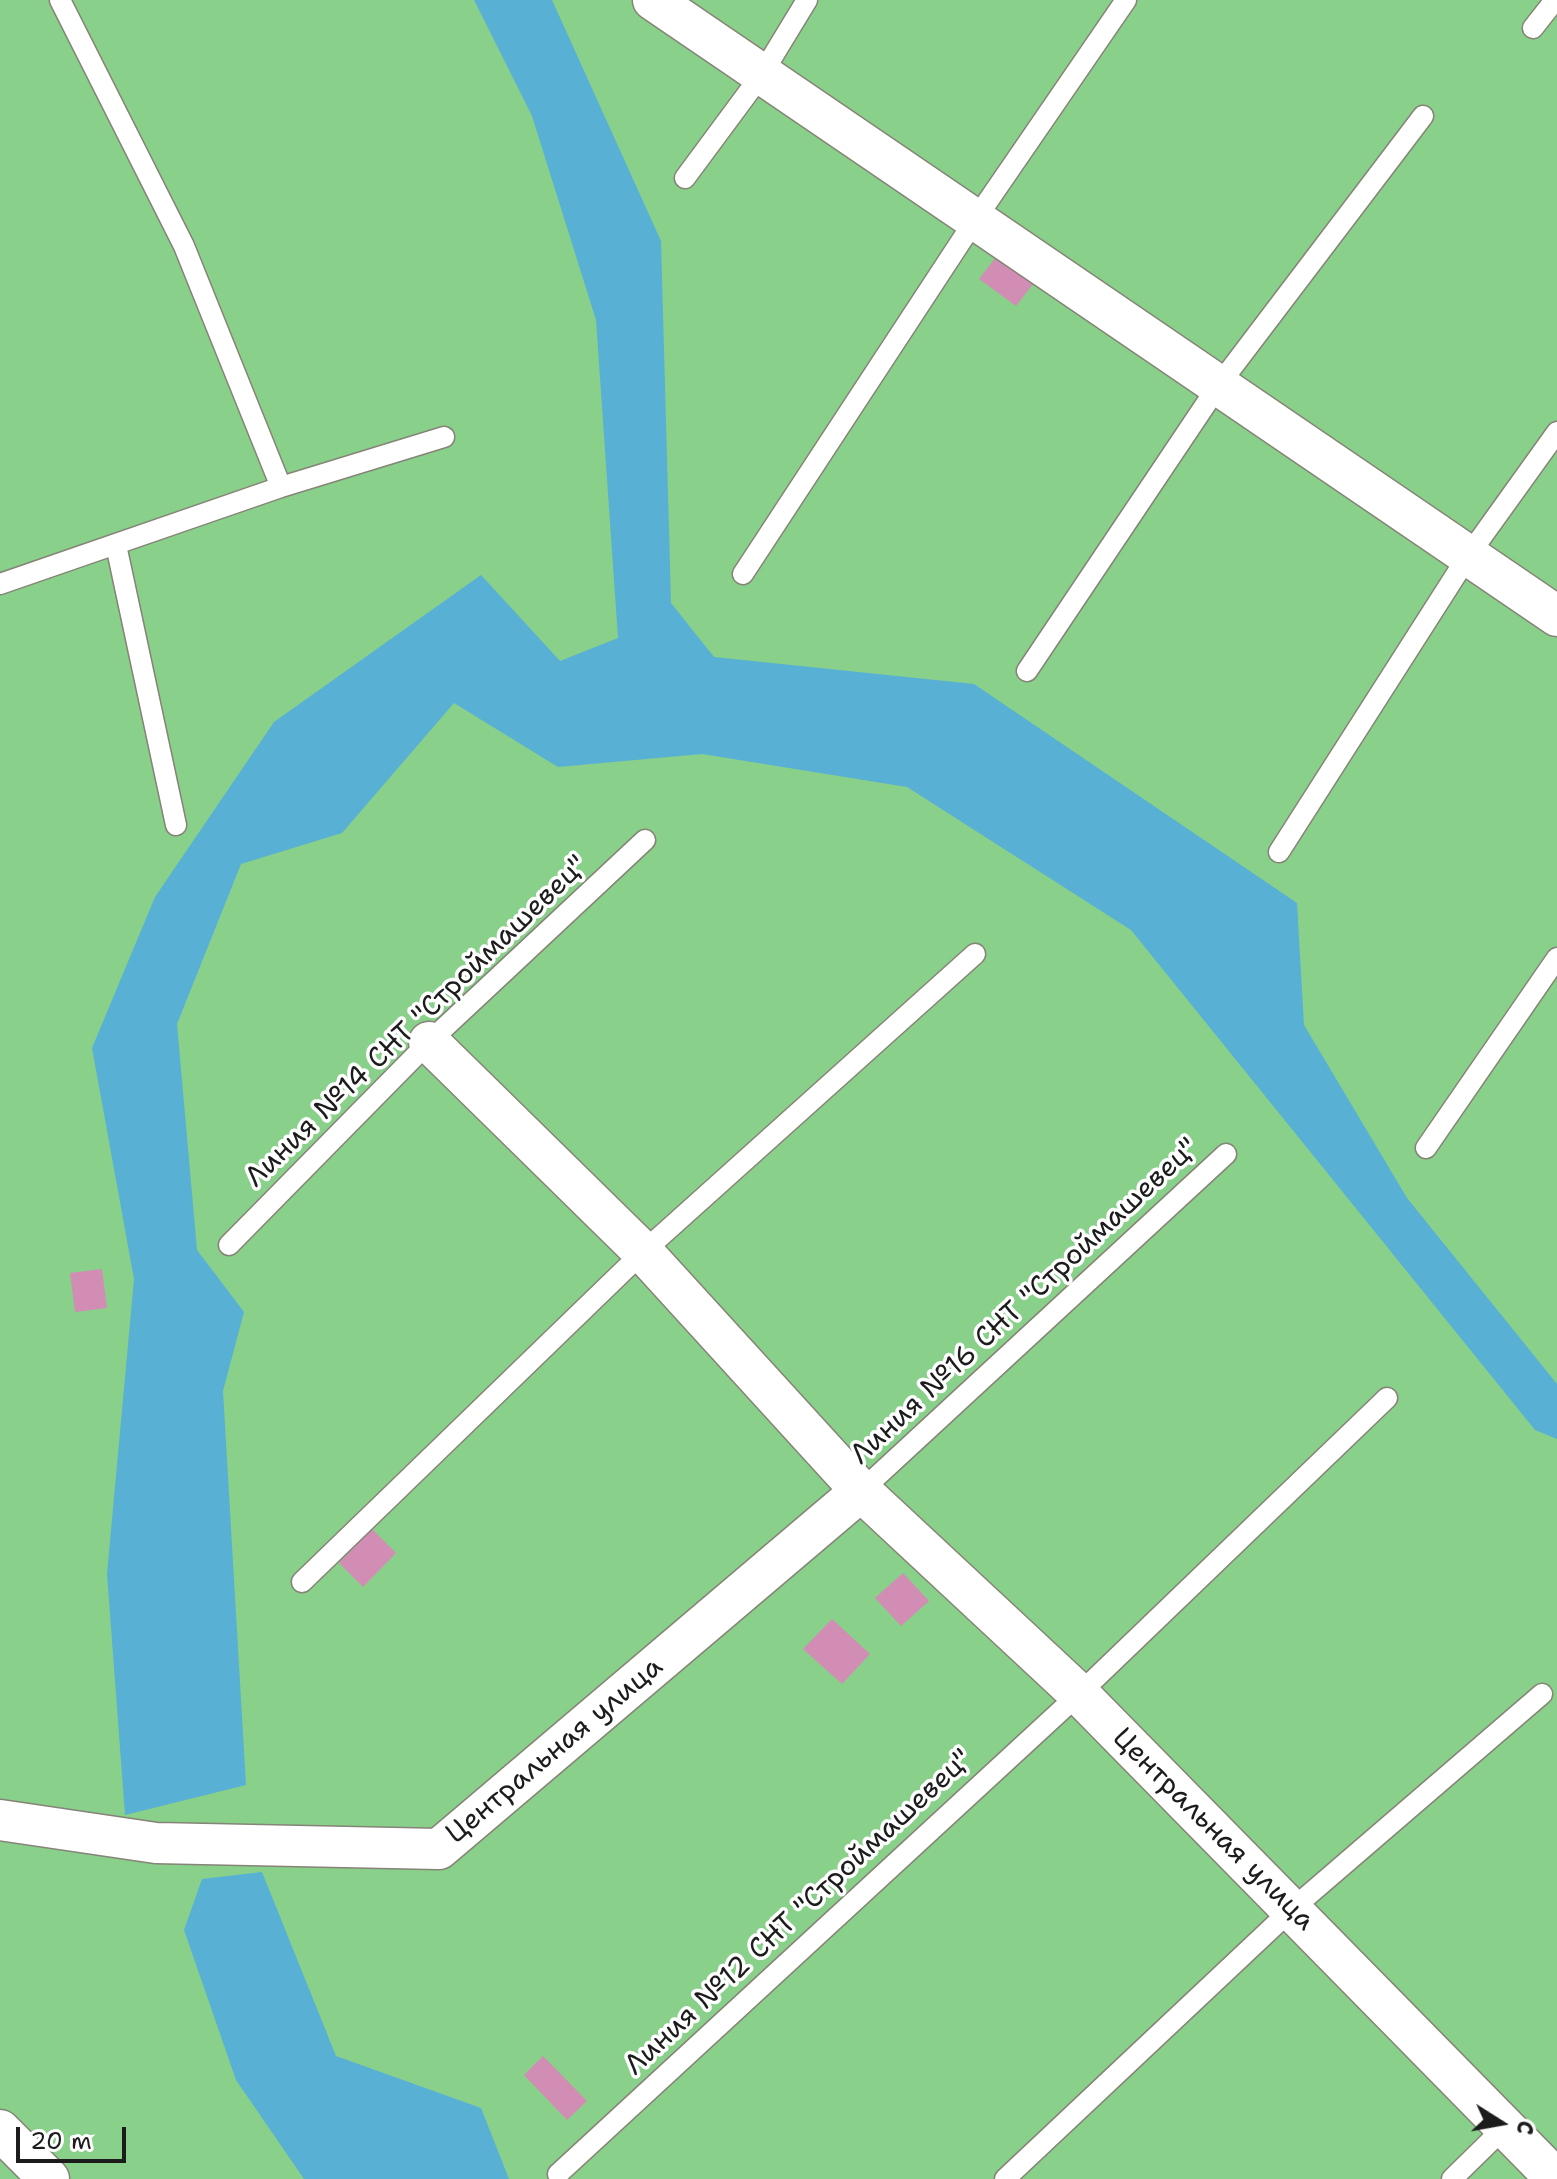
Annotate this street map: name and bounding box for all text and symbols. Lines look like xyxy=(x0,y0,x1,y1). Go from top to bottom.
street label: Линия №14 СНТ "Строймашевец" xyxy=(239,849,595,1195)
street label: Линия №16 СНТ "Строймашевец" xyxy=(844,1132,1206,1472)
street label: Центральная улица xyxy=(440,1651,670,1851)
street label: Центральная улица xyxy=(1105,1722,1321,1938)
street label: Линия №12 СНТ "Строймашевец" xyxy=(618,1743,980,2083)
north arrow xyxy=(1461,2083,1541,2163)
scale bar xyxy=(20,2111,130,2161)
text: С xyxy=(1510,2118,1541,2137)
text: 20 m xyxy=(30,2125,92,2157)

